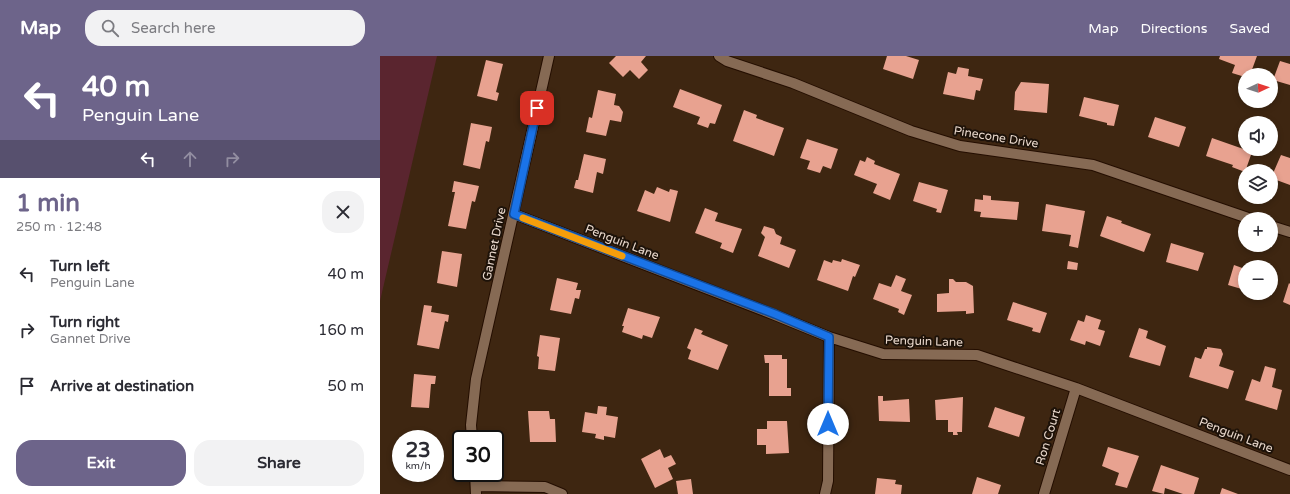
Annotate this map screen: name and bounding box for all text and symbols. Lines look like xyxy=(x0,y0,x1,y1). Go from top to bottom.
search box xyxy=(85,10,365,46)
text: Map xyxy=(20,17,61,39)
icon: search xyxy=(99,17,121,39)
text: Search here xyxy=(131,19,215,37)
text: Map xyxy=(1088,20,1119,37)
text: Directions xyxy=(1141,20,1208,37)
text: Saved xyxy=(1230,20,1270,37)
north arrow xyxy=(1238,68,1278,108)
map controls xyxy=(1238,68,1278,300)
text: 40 m xyxy=(82,70,150,104)
icon: left xyxy=(16,72,68,124)
pin xyxy=(520,91,554,125)
icon: arrive xyxy=(526,97,548,119)
text: Penguin Lane xyxy=(82,104,199,126)
button: sound xyxy=(1238,116,1278,156)
street label: Pinecone Drive xyxy=(953,123,1040,151)
icon: left xyxy=(137,148,159,170)
icon: ahead xyxy=(179,148,201,170)
icon: right xyxy=(221,148,243,170)
button: layers xyxy=(1238,164,1278,204)
text: 1 min xyxy=(16,189,80,218)
button: close xyxy=(322,191,364,233)
street label: Gannet Drive xyxy=(479,206,509,282)
button: + xyxy=(1238,212,1278,252)
text: 250 m · 12:48 xyxy=(16,219,102,235)
street label: Penguin Lane xyxy=(583,221,661,263)
text: Turn left xyxy=(50,257,110,275)
button: − xyxy=(1238,260,1278,300)
icon: left xyxy=(16,263,38,285)
text: 40 m xyxy=(327,265,364,283)
text: Penguin Lane xyxy=(50,275,135,291)
text: Turn right xyxy=(50,313,120,331)
icon: right xyxy=(16,319,38,341)
text: 160 m xyxy=(318,321,364,339)
text: Gannet Drive xyxy=(50,331,131,347)
street label: Penguin Lane xyxy=(885,333,963,349)
icon: arrive xyxy=(16,375,38,397)
text: Arrive at destination xyxy=(50,377,194,395)
text: 50 m xyxy=(327,377,364,395)
position arrow xyxy=(807,403,849,445)
street label: Ron Court xyxy=(1033,407,1063,467)
street label: Penguin Lane xyxy=(1197,414,1275,456)
speed limit sign: 30 xyxy=(452,430,504,482)
text: 23 xyxy=(405,439,431,463)
button: Exit xyxy=(16,440,186,486)
button: Share xyxy=(194,440,364,486)
text: km/h xyxy=(405,460,431,472)

